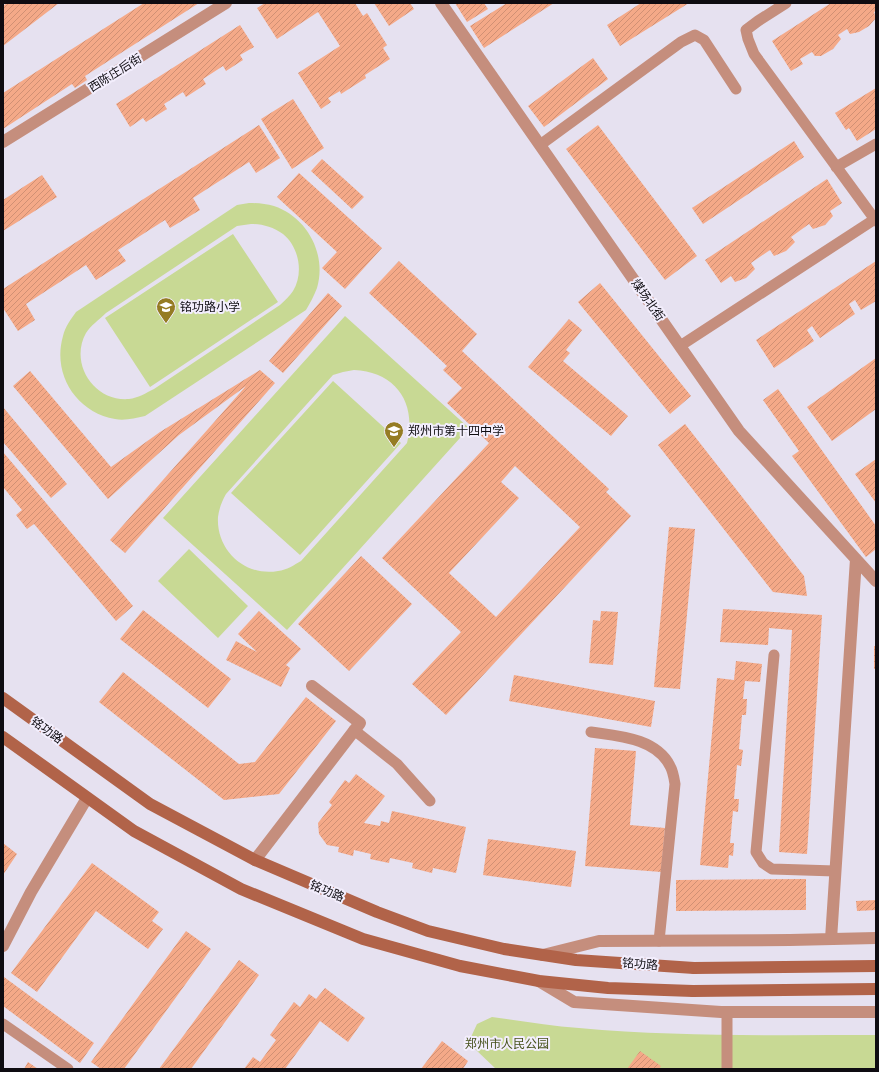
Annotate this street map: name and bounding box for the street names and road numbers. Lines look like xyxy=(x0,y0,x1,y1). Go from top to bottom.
street label: 西陈庄后街 xyxy=(86,51,144,95)
street label: 煤场北街 xyxy=(628,276,668,324)
street label: 铭功路 xyxy=(28,714,66,746)
street label: 铭功路 xyxy=(308,878,346,904)
street label: 铭功路 xyxy=(622,956,658,972)

